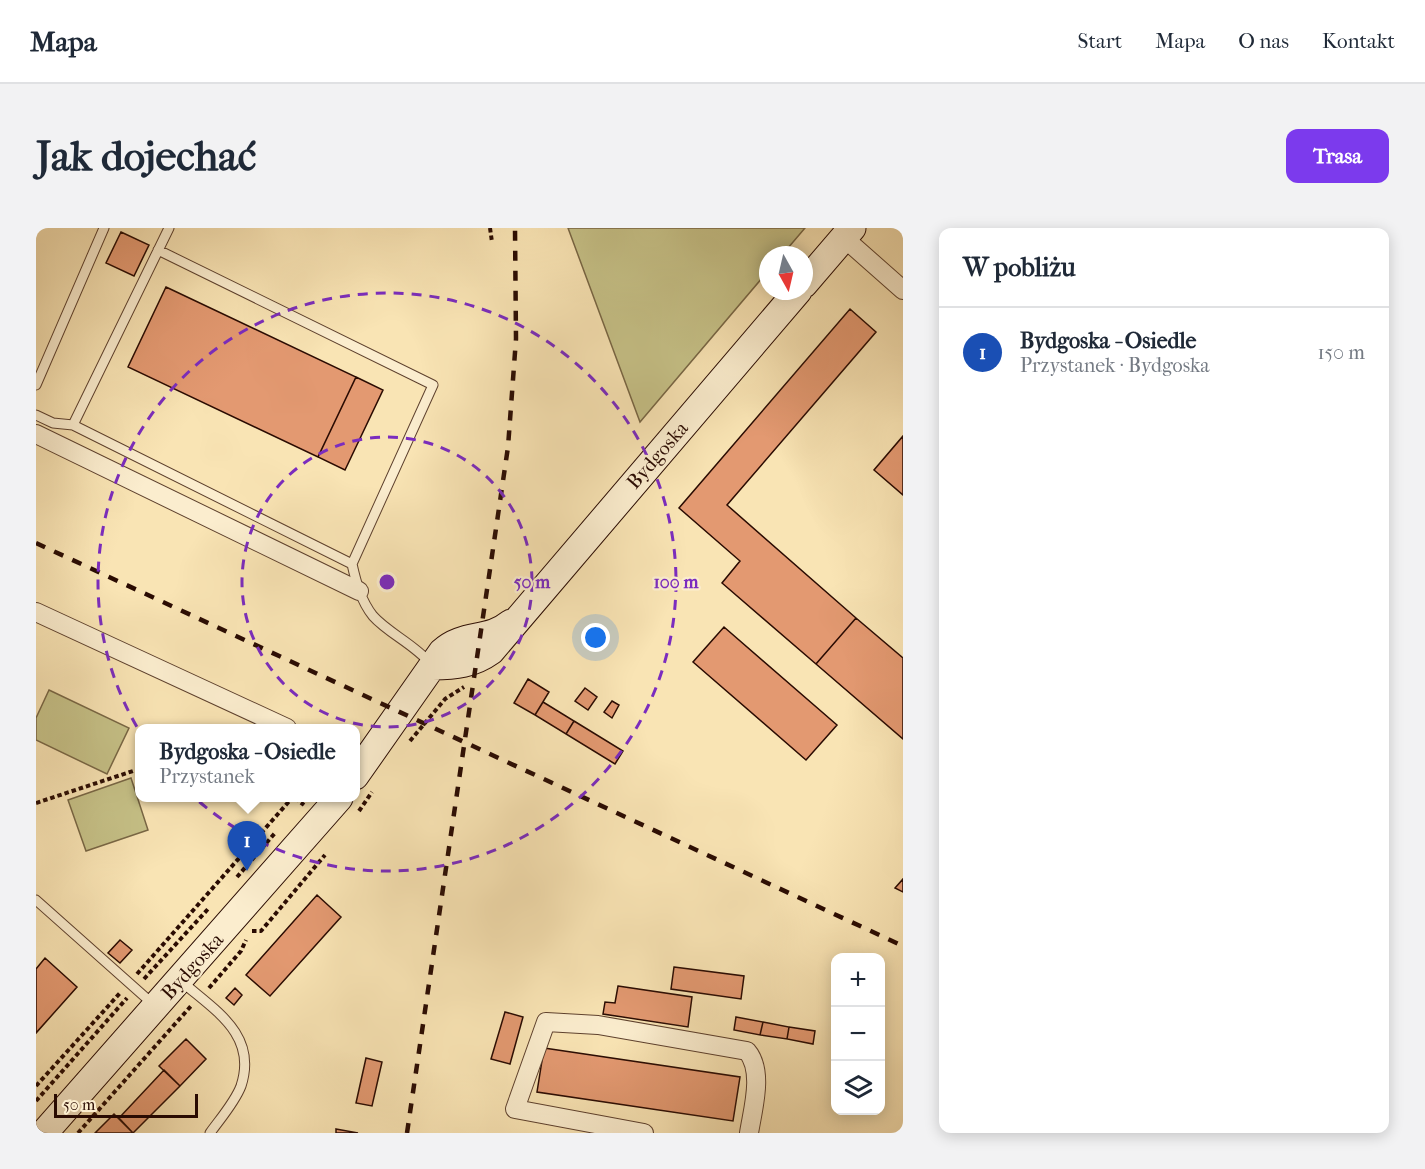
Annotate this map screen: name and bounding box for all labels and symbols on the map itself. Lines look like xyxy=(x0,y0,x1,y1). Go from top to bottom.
north arrow xyxy=(759,246,813,300)
street label: Bydgoska xyxy=(622,416,693,494)
centre of rings xyxy=(377,572,397,592)
text: 50 m xyxy=(514,572,551,593)
text: 100 m xyxy=(653,572,700,593)
your location xyxy=(581,623,610,652)
pin: 1 xyxy=(228,822,266,871)
street label: Bydgoska xyxy=(157,928,229,1004)
scale bar xyxy=(54,1091,198,1118)

